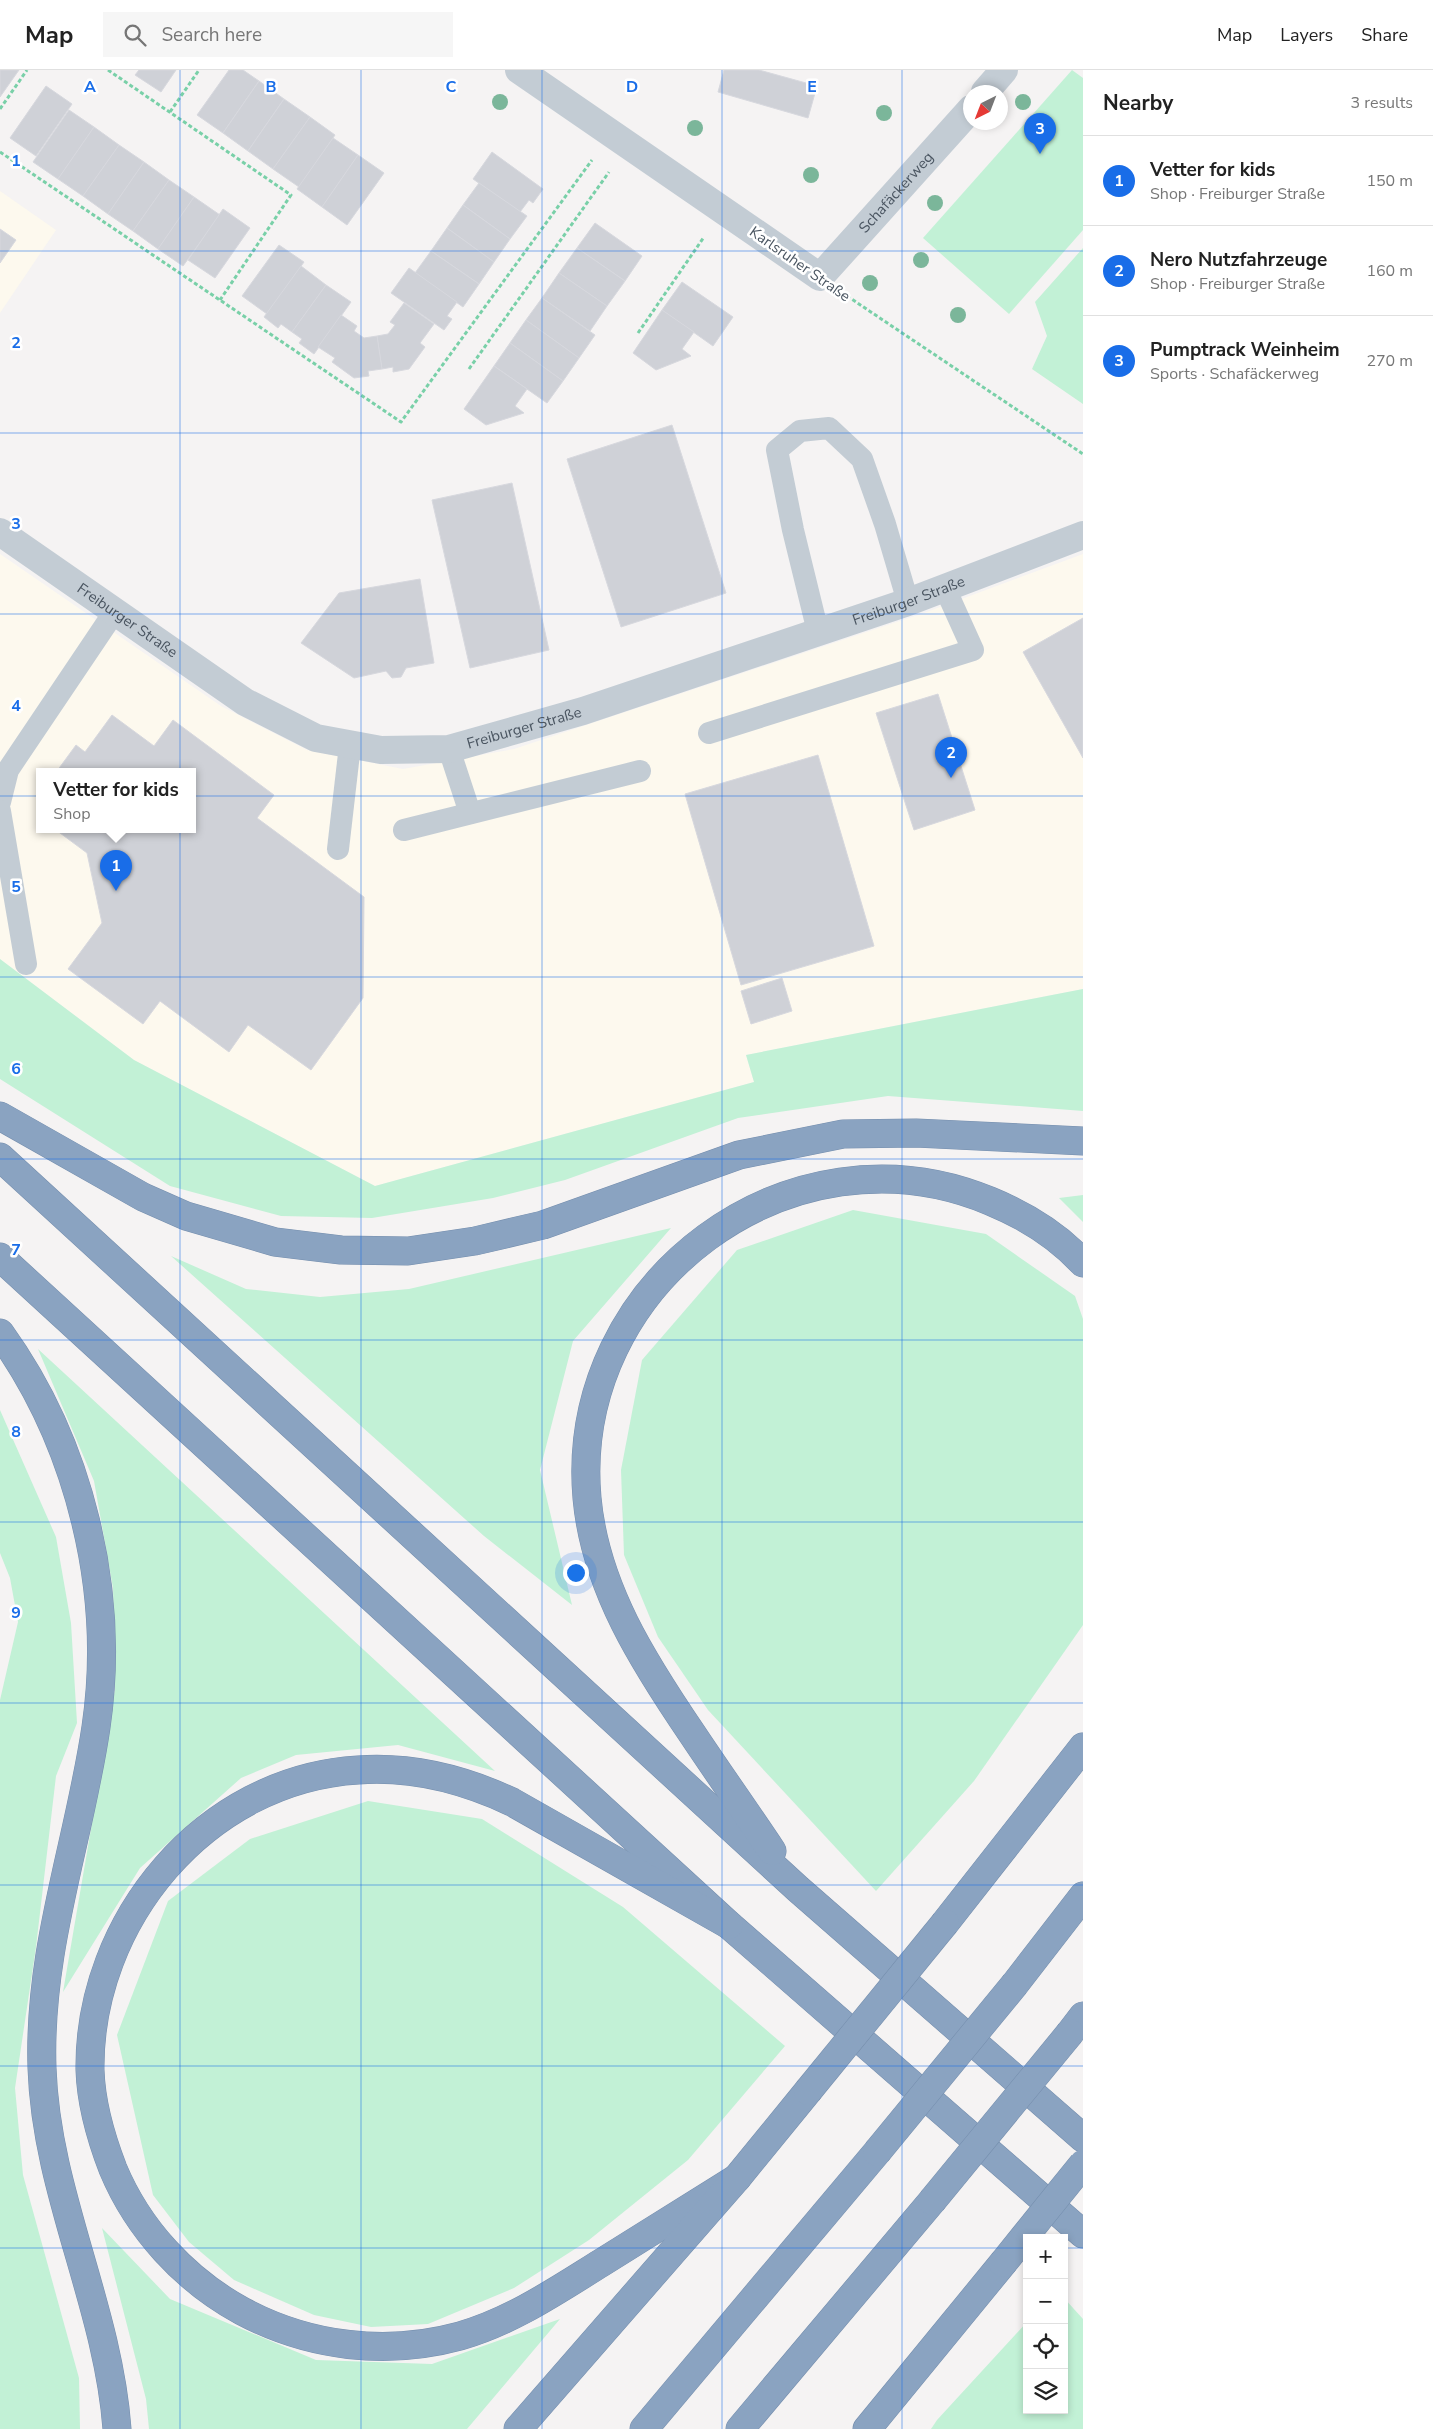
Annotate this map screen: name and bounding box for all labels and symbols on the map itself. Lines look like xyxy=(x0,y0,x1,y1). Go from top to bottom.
text: A xyxy=(84,76,96,98)
text: B xyxy=(265,76,277,98)
text: C xyxy=(446,76,457,98)
text: D xyxy=(626,76,638,98)
text: E xyxy=(807,76,817,98)
north arrow xyxy=(963,85,1008,130)
pin: 3 xyxy=(1024,113,1056,154)
street label: Schafäckerweg xyxy=(854,147,938,237)
text: 1 xyxy=(11,150,21,172)
street label: Karlsruher Straße xyxy=(746,222,854,306)
text: 2 xyxy=(11,332,21,354)
text: 3 xyxy=(11,513,21,535)
street label: Freiburger Straße xyxy=(850,571,968,630)
street label: Freiburger Straße xyxy=(73,578,182,662)
text: 4 xyxy=(11,695,21,717)
street label: Freiburger Straße xyxy=(465,702,584,753)
pin: 2 xyxy=(935,737,967,778)
pin: 1 xyxy=(100,850,132,891)
text: 5 xyxy=(11,876,21,898)
text: 6 xyxy=(11,1058,21,1080)
text: 7 xyxy=(11,1239,21,1261)
text: 8 xyxy=(11,1421,21,1443)
your location xyxy=(563,1560,589,1586)
text: 9 xyxy=(11,1602,21,1624)

